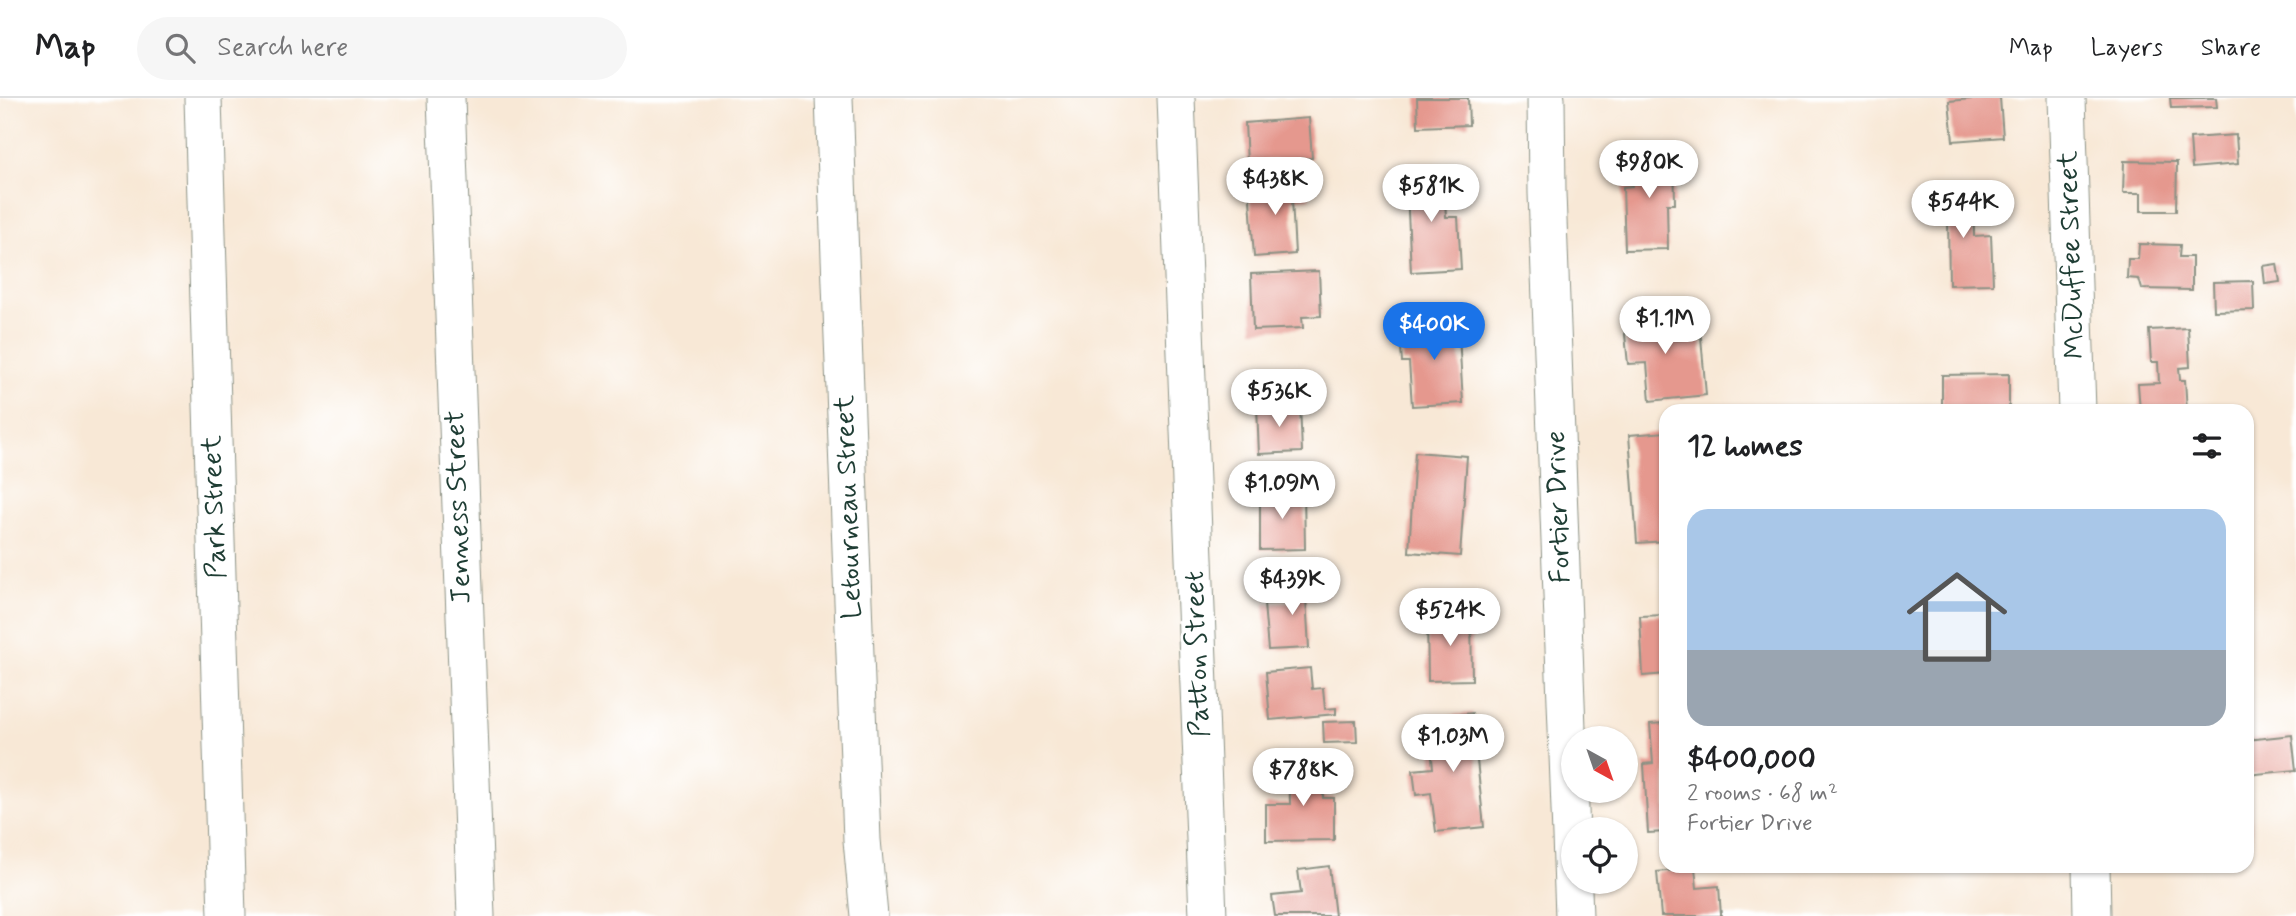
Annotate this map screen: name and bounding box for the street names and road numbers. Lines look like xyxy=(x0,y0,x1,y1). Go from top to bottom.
street label: McDuffee Street xyxy=(2050,150,2094,360)
street label: Letourneau Street xyxy=(827,394,871,620)
street label: Jenness Street xyxy=(437,410,481,604)
street label: Fortier Drive xyxy=(1538,430,1580,584)
street label: Park Street xyxy=(194,434,236,579)
street label: Patton Street xyxy=(1177,570,1219,738)

